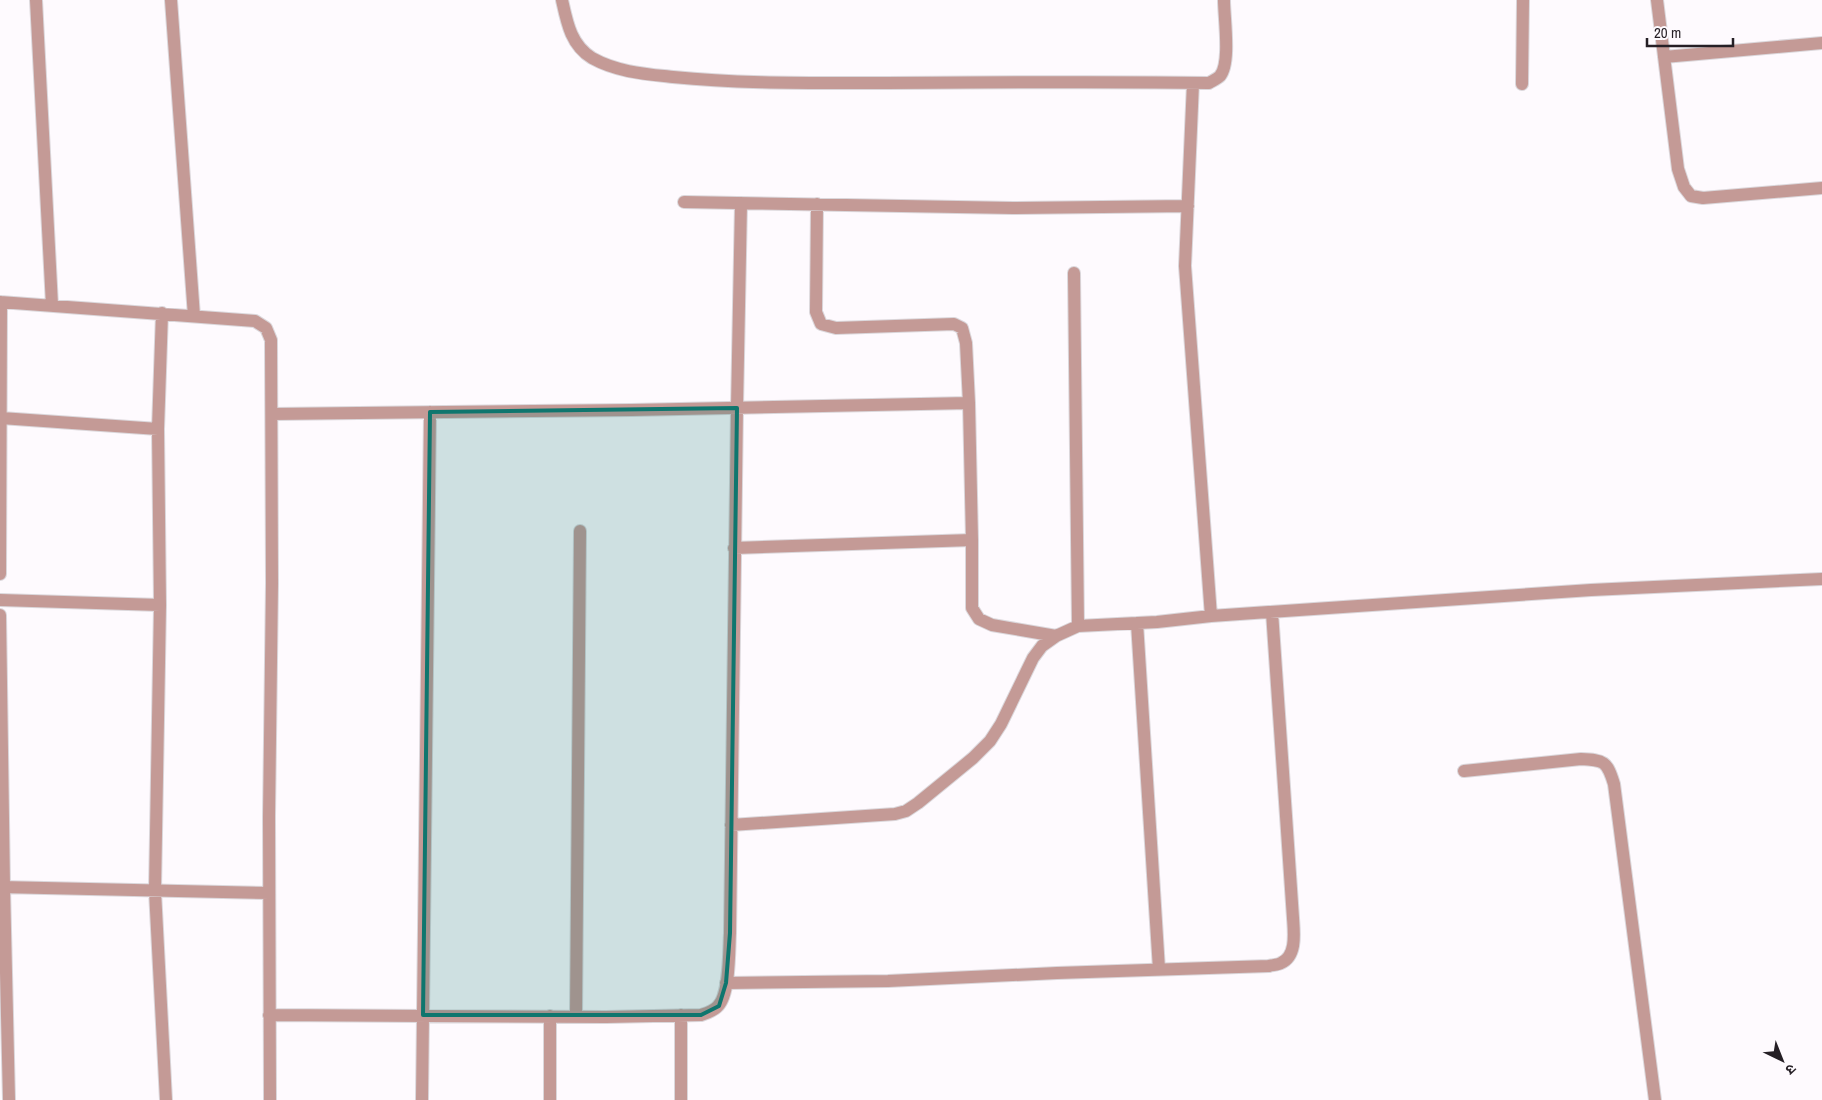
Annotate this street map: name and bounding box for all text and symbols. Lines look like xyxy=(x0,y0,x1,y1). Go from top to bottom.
scale bar xyxy=(1647,15,1733,47)
text: 20 m xyxy=(1654,22,1681,43)
north arrow xyxy=(1757,1035,1807,1085)
text: उ xyxy=(1781,1060,1800,1079)

